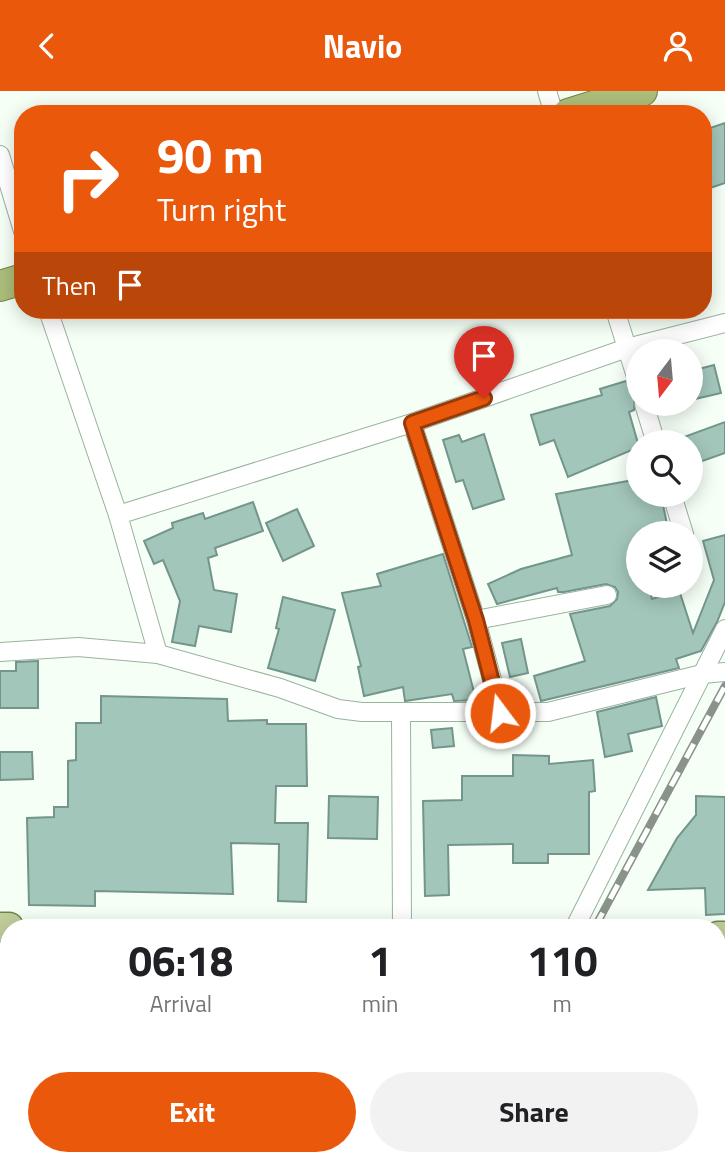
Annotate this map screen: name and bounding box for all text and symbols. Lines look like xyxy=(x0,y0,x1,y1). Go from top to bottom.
text: Navio xyxy=(323,22,402,70)
icon: back xyxy=(28,27,66,65)
icon: person xyxy=(659,27,697,65)
text: 90 m xyxy=(157,117,264,192)
icon: right xyxy=(42,133,133,224)
text: Turn right xyxy=(157,185,286,233)
text: Then xyxy=(42,266,97,305)
icon: arrive xyxy=(111,266,149,304)
pin xyxy=(454,326,514,398)
icon: arrive xyxy=(465,337,503,375)
north arrow xyxy=(626,339,704,417)
map controls xyxy=(626,339,703,598)
button: search xyxy=(626,430,703,507)
button: layers xyxy=(626,521,703,598)
position arrow xyxy=(463,676,537,750)
text: 06:18 xyxy=(128,928,233,992)
text: 1 xyxy=(368,928,392,992)
text: 110 xyxy=(527,928,597,992)
text: Arrival xyxy=(150,986,212,1021)
text: min xyxy=(362,986,398,1021)
text: m xyxy=(553,986,572,1021)
button: Exit xyxy=(28,1072,356,1152)
button: Share xyxy=(370,1072,698,1152)

